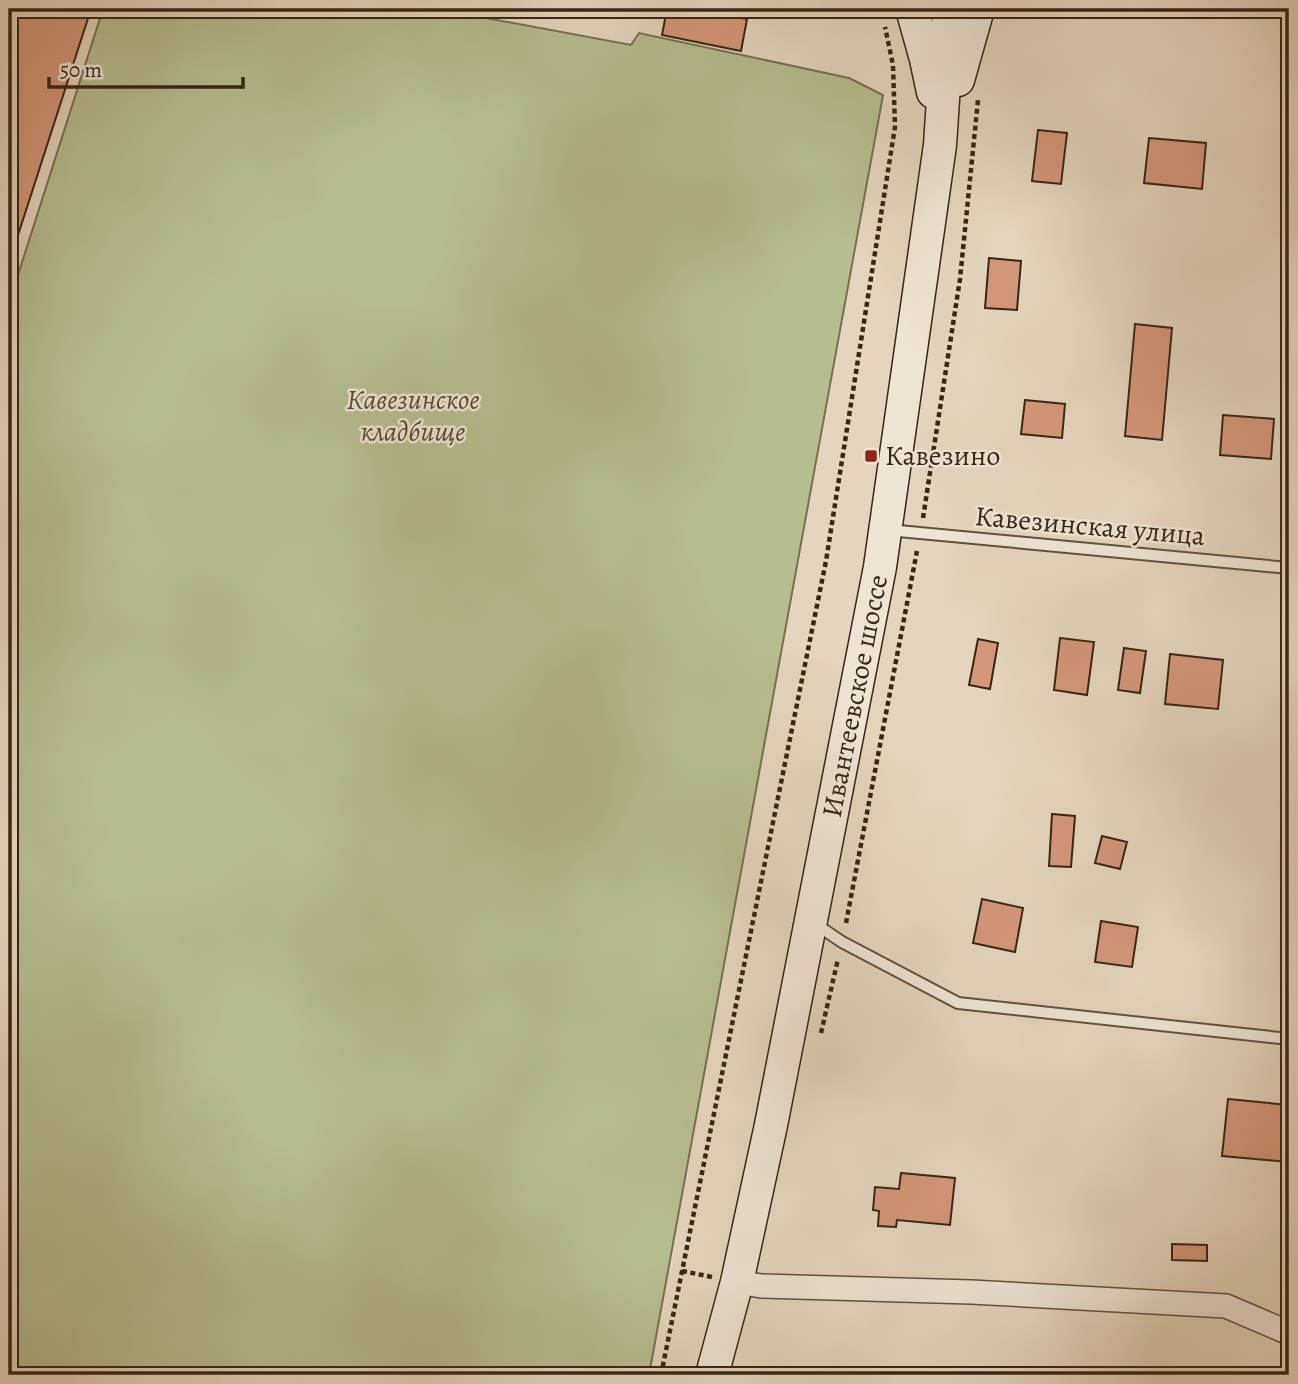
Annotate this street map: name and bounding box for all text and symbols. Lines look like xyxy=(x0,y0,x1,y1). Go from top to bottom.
scale bar xyxy=(49,46,243,90)
text: 50 m xyxy=(60,56,102,84)
park label: Кавезинское кладбище xyxy=(346,381,480,451)
place label: Кавезино xyxy=(885,437,1000,475)
marker: Кавезино xyxy=(863,448,879,464)
street label: Кавезинская улица xyxy=(973,497,1207,555)
street label: Ивантеевское шоссе xyxy=(813,571,897,821)

